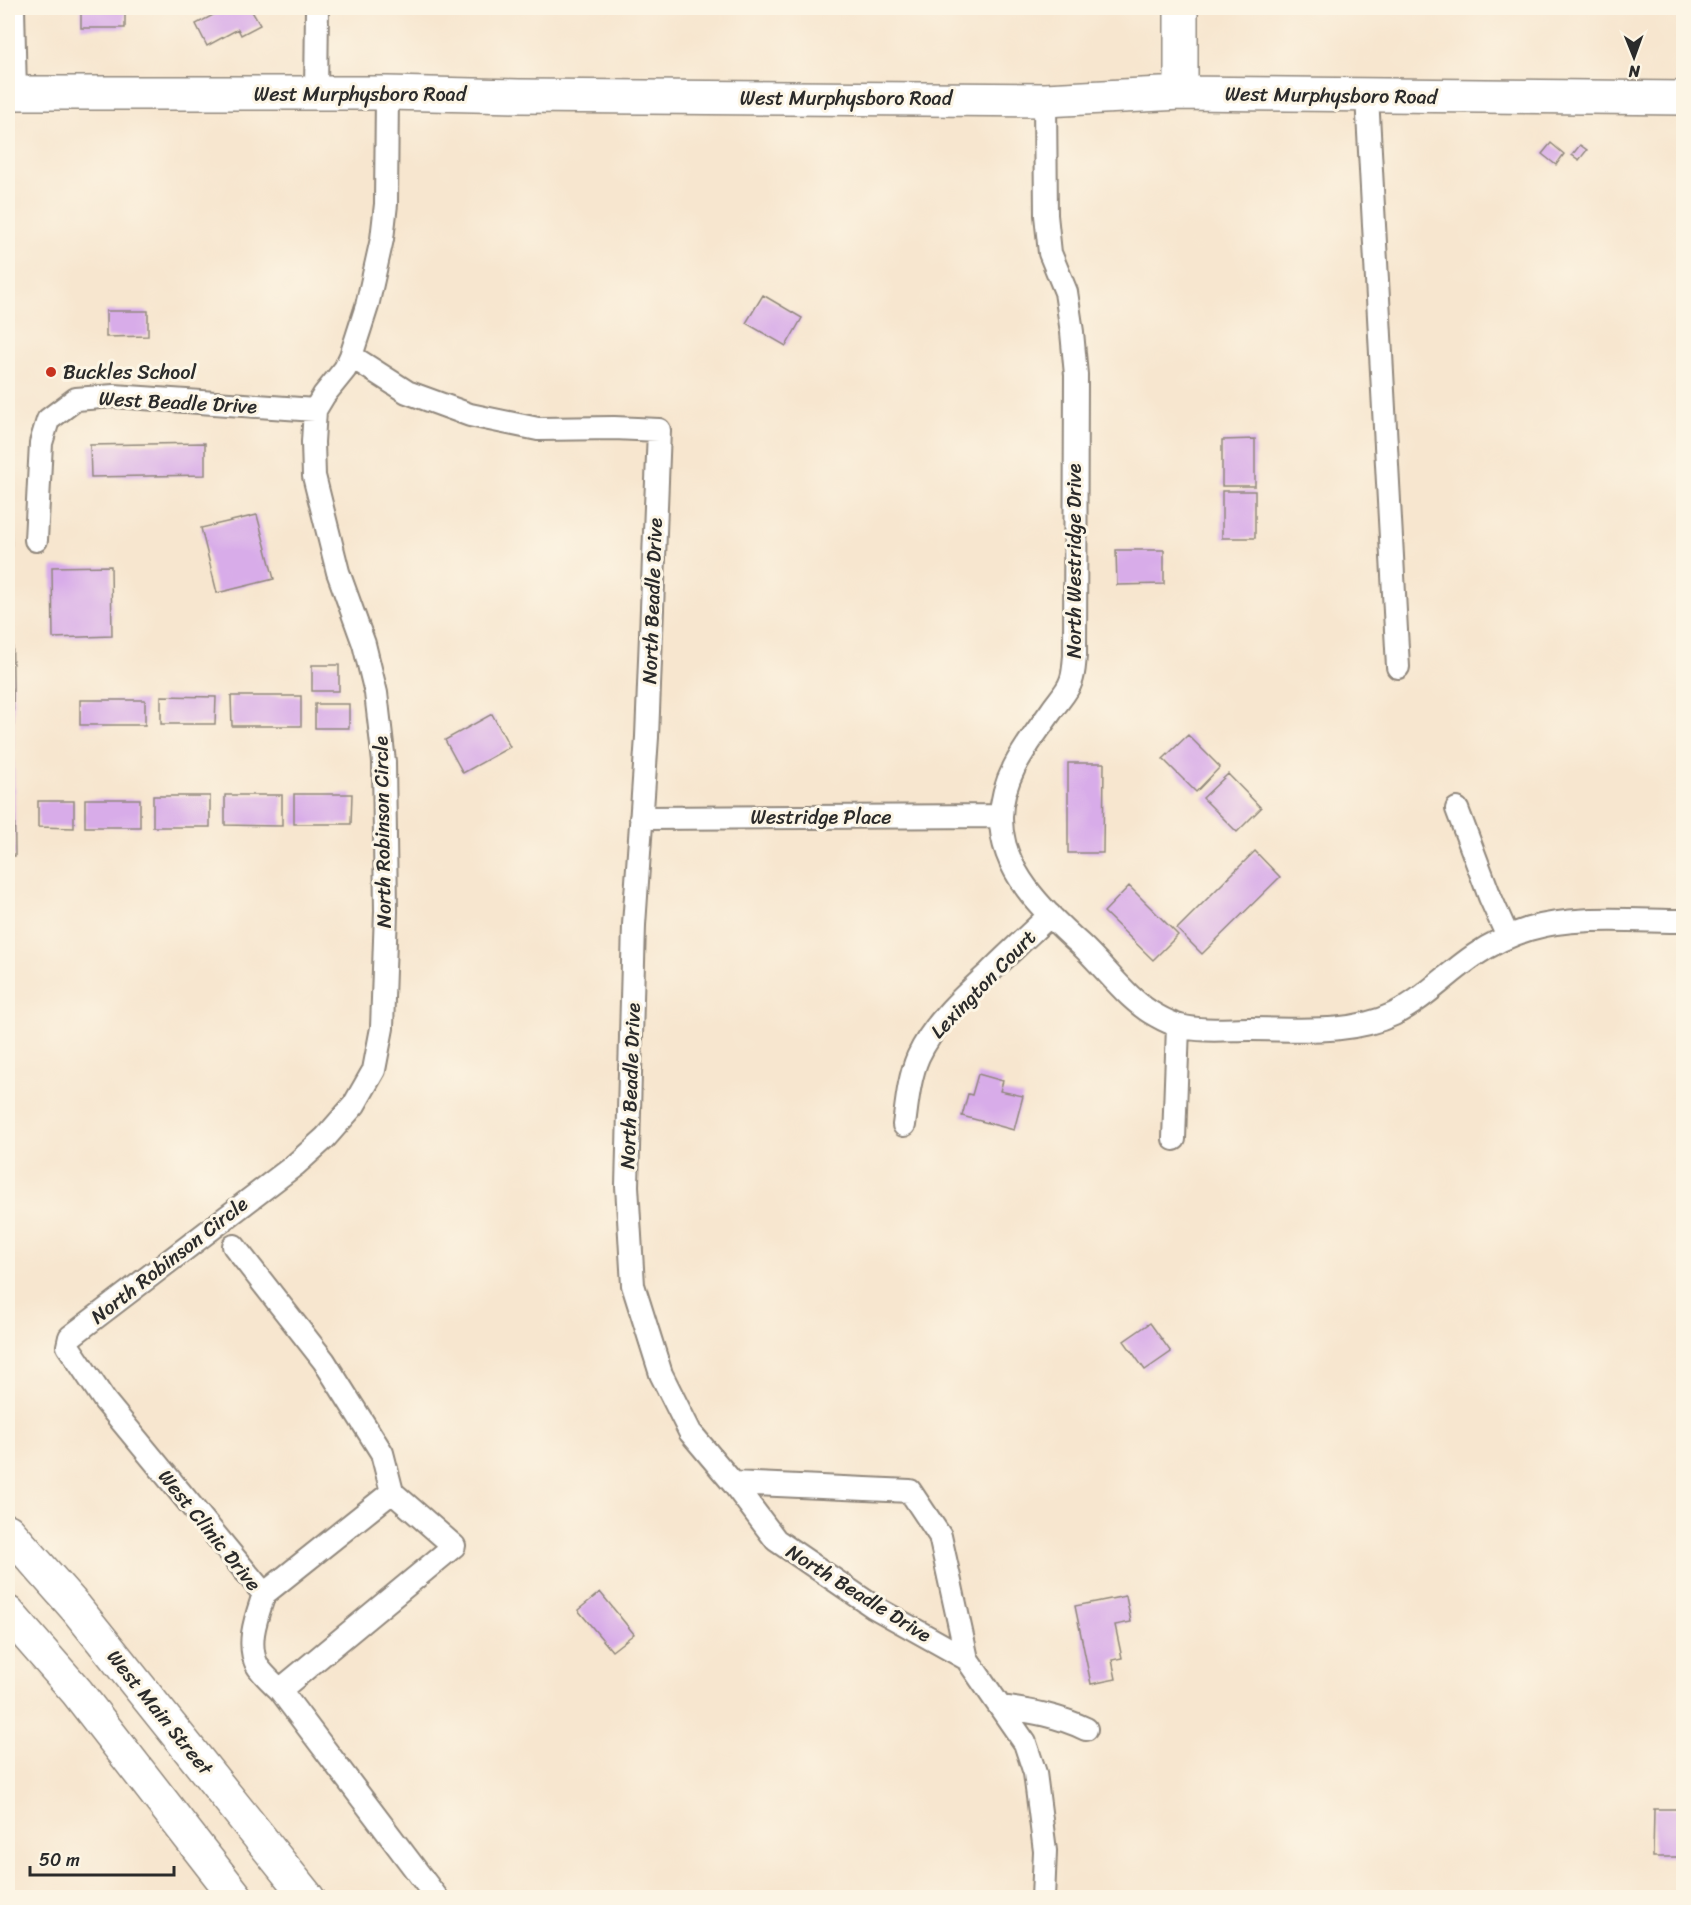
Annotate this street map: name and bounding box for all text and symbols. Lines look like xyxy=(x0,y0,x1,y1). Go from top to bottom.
north arrow xyxy=(1604,27,1664,87)
text: N xyxy=(1628,57,1641,86)
street label: West Murphysboro Road xyxy=(1225,76,1439,115)
street label: West Murphysboro Road xyxy=(254,77,468,112)
street label: West Murphysboro Road xyxy=(740,81,954,116)
place label: Buckles School xyxy=(63,355,197,390)
marker: Buckles School xyxy=(44,365,58,379)
street label: West Beadle Drive xyxy=(98,381,258,424)
street label: North Westridge Drive xyxy=(1057,463,1092,659)
street label: North Beadle Drive xyxy=(632,517,673,685)
street label: North Robinson Circle xyxy=(363,735,402,928)
street label: Westridge Place xyxy=(751,800,891,835)
street label: Lexington Court xyxy=(922,921,1045,1047)
street label: North Beadle Drive xyxy=(610,1002,651,1170)
street label: North Robinson Circle xyxy=(83,1187,256,1333)
street label: West Clinic Drive xyxy=(149,1461,270,1599)
street label: North Beadle Drive xyxy=(779,1535,939,1652)
street label: West Main Street xyxy=(98,1642,222,1784)
scale bar xyxy=(30,1839,174,1877)
text: 50 m xyxy=(39,1844,80,1876)

